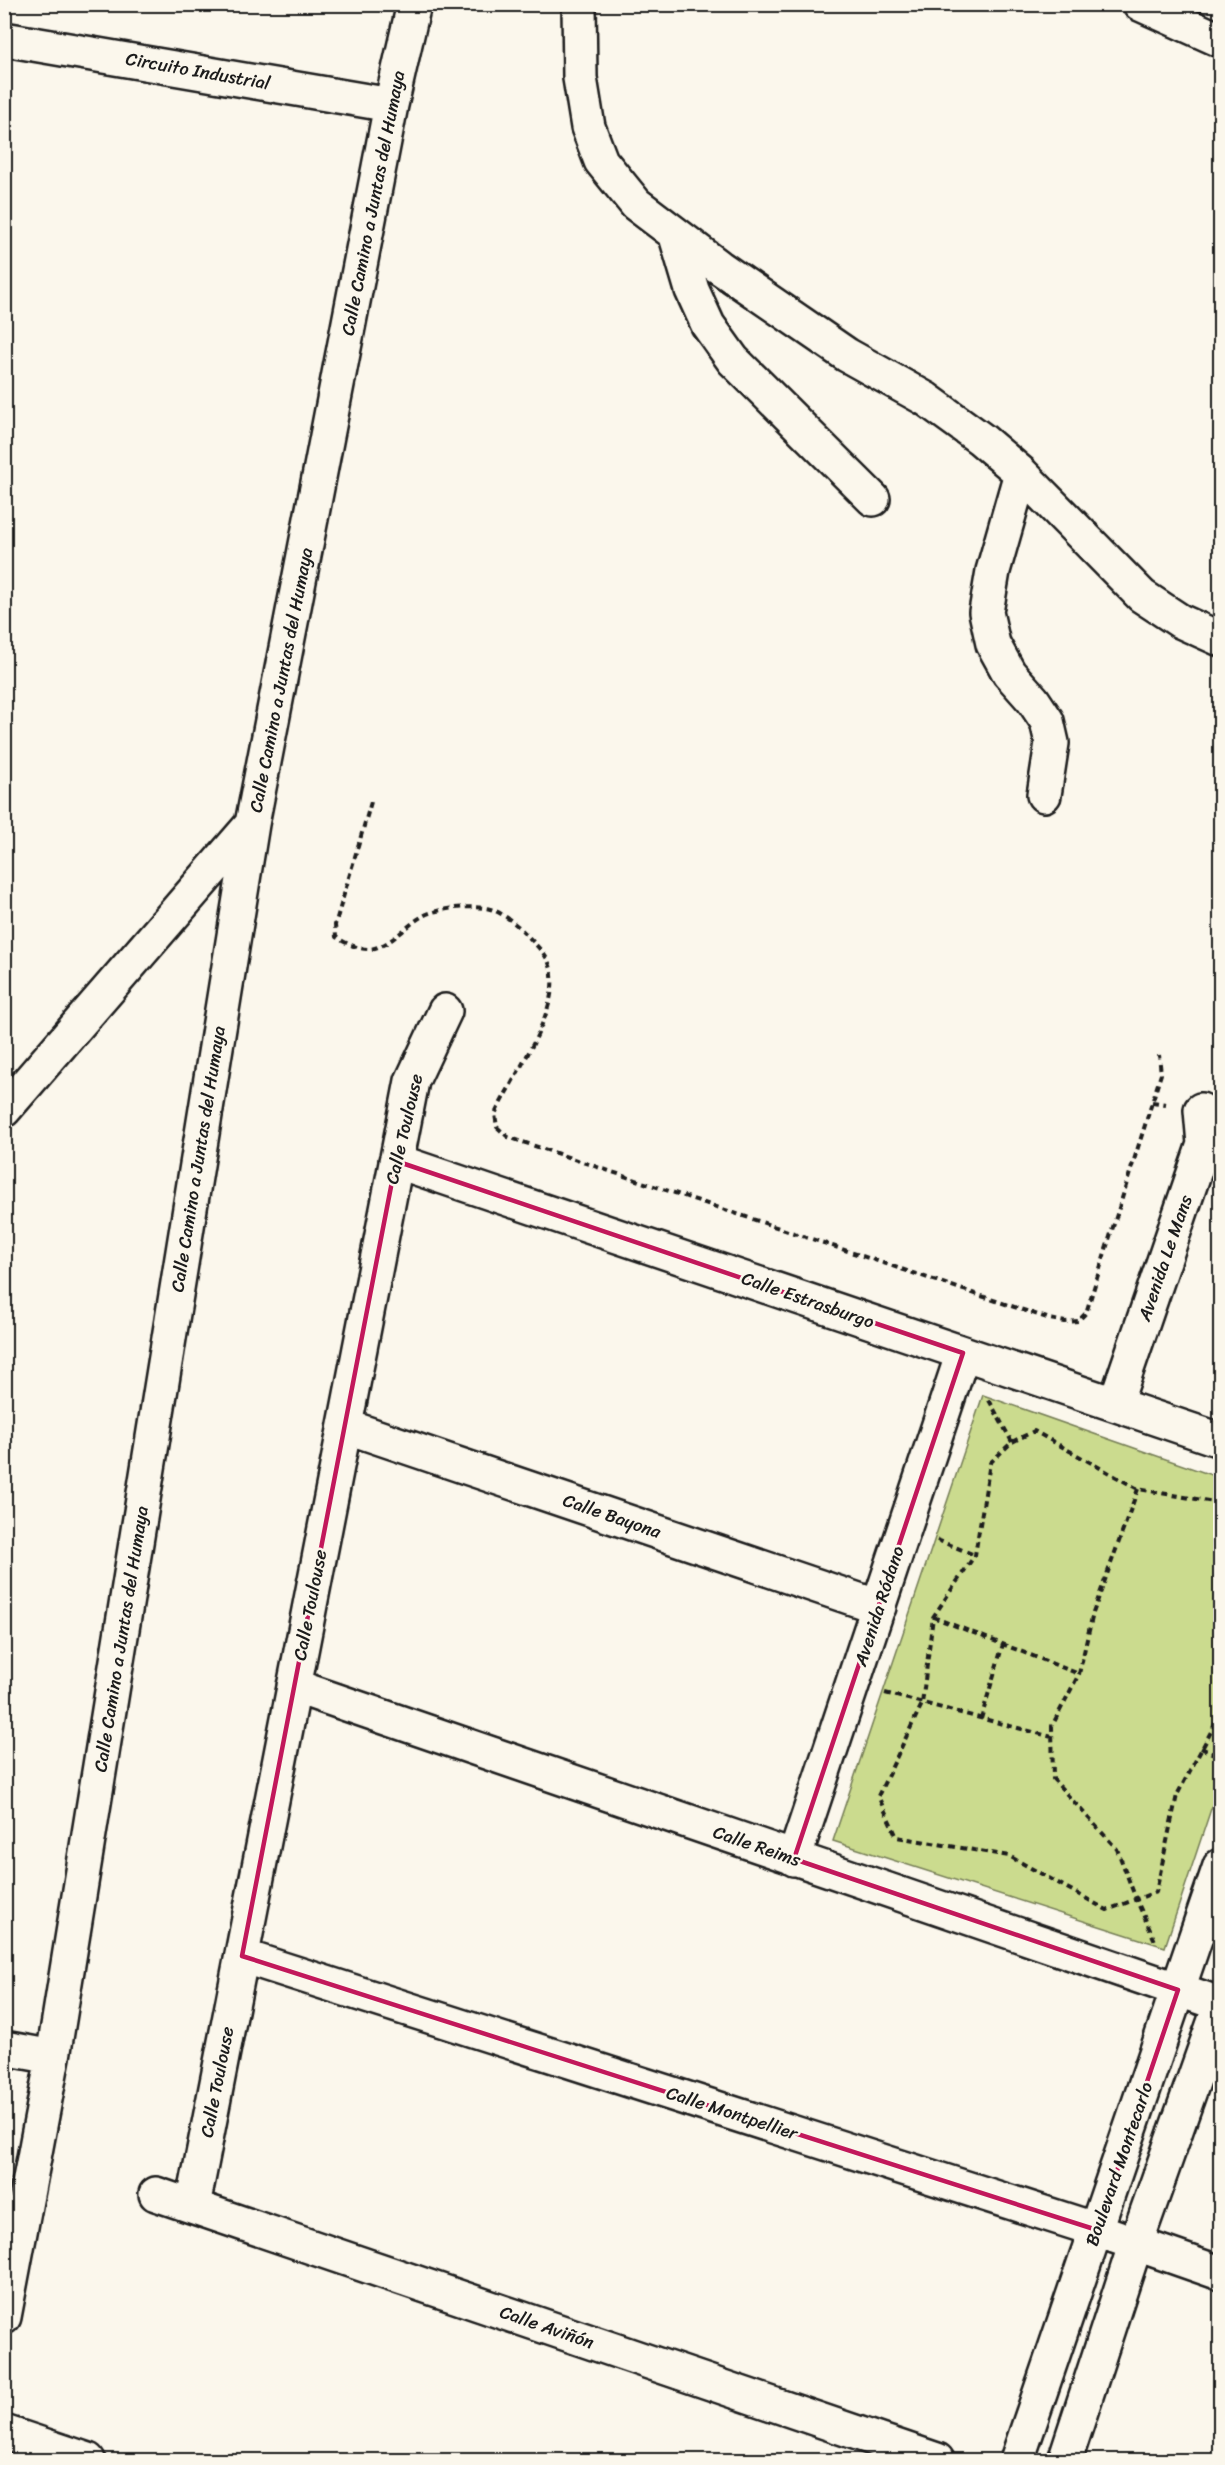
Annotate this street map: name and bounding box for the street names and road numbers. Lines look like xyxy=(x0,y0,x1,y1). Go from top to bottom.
street label: Circuito Industrial xyxy=(123,43,274,100)
street label: Calle Camino a Juntas del Humaya xyxy=(332,68,414,338)
street label: Calle Camino a Juntas del Humaya xyxy=(240,545,322,815)
street label: Calle Camino a Juntas del Humaya xyxy=(161,1024,235,1294)
street label: Calle Toulouse xyxy=(376,1071,432,1187)
street label: Avenida Le Mans xyxy=(1128,1190,1202,1327)
street label: Calle Estrasburgo xyxy=(737,1262,879,1338)
street label: Calle Bayona xyxy=(559,1484,666,1548)
street label: Calle Camino a Juntas del Humaya xyxy=(84,1504,158,1774)
street label: Avenida Ródano xyxy=(844,1542,913,1671)
street label: Calle Toulouse xyxy=(284,1547,336,1663)
street label: Calle Reims xyxy=(709,1816,806,1876)
street label: Calle Toulouse xyxy=(191,2024,243,2140)
street label: Calle Montpellier xyxy=(662,2077,803,2150)
street label: Boulevard Montecarlo xyxy=(1076,2077,1162,2251)
street label: Calle Aviñón xyxy=(495,2296,599,2358)

